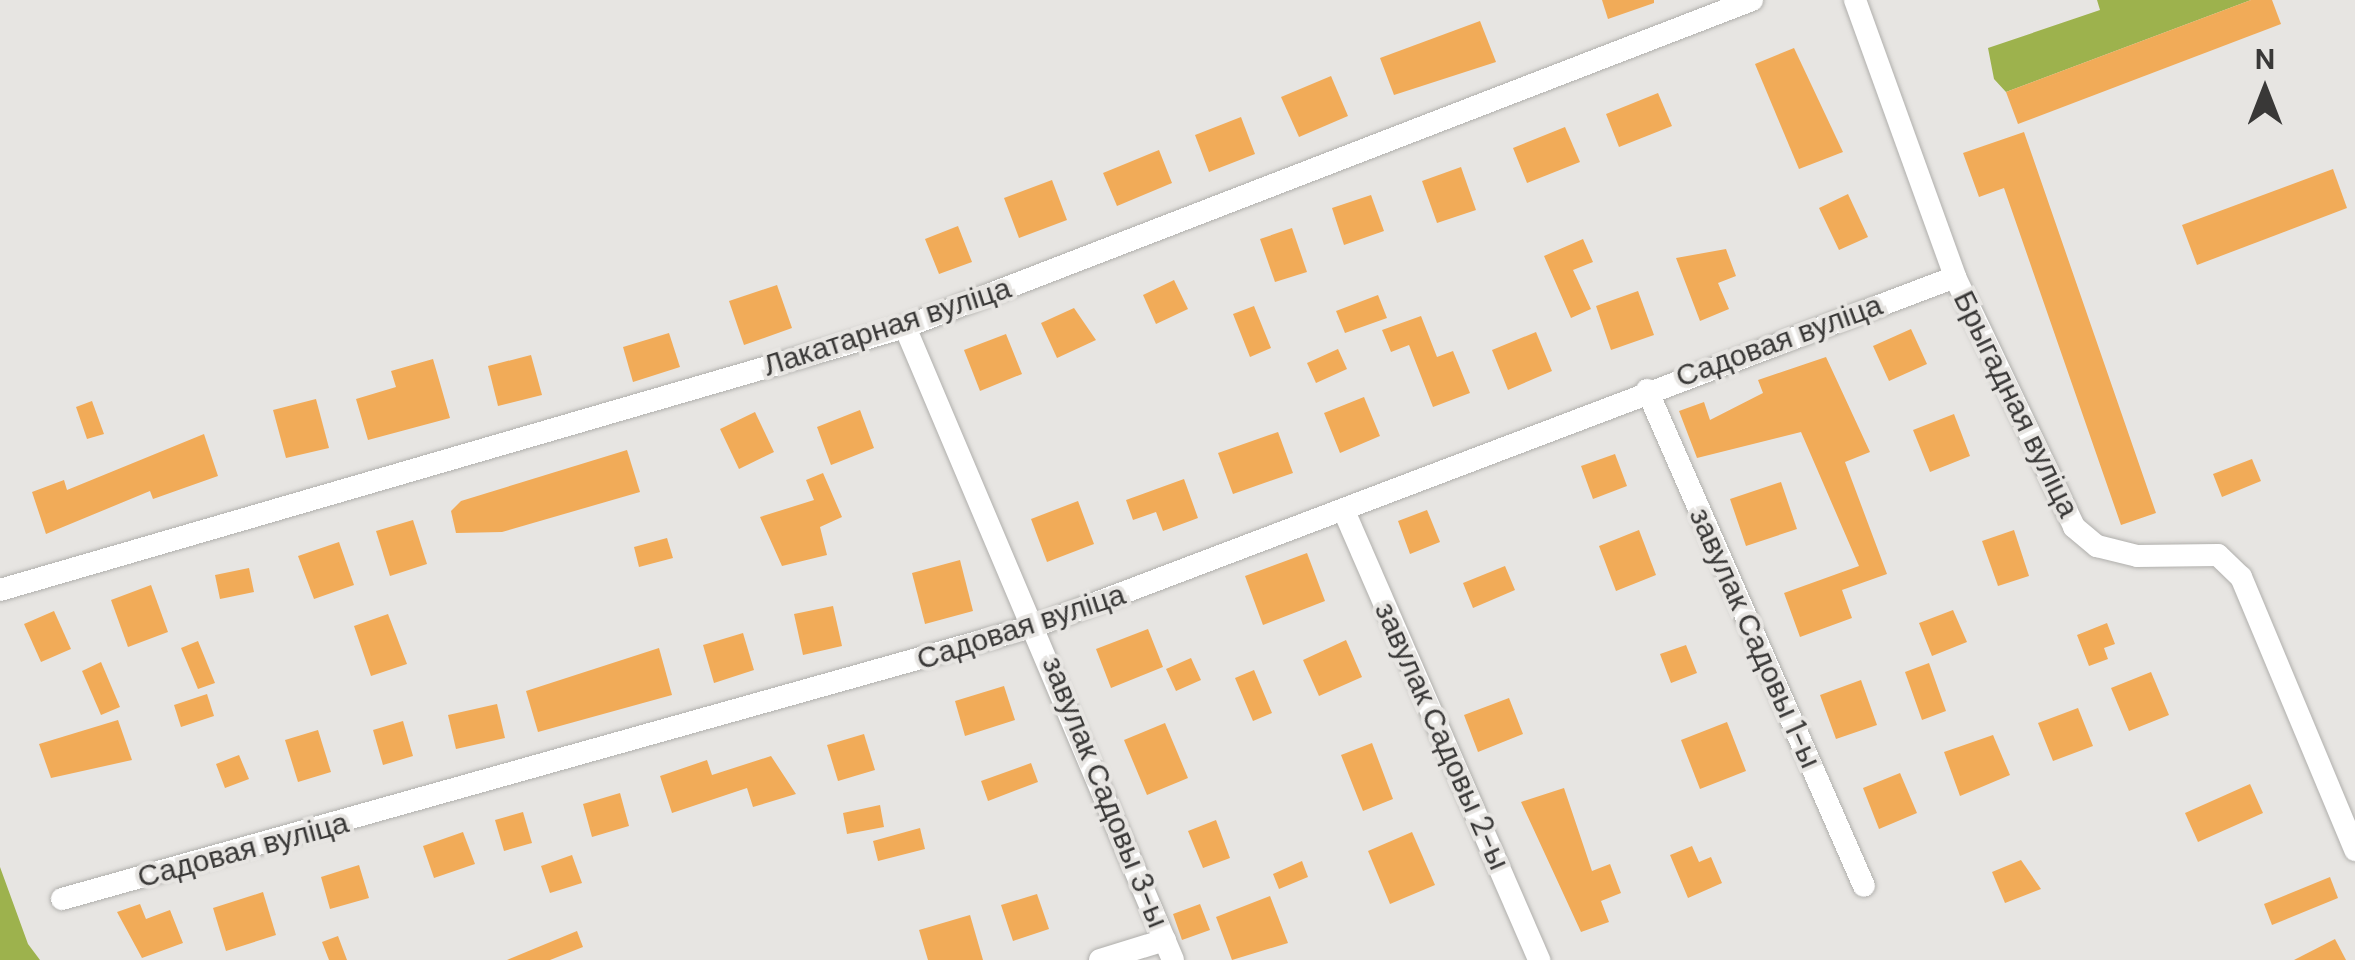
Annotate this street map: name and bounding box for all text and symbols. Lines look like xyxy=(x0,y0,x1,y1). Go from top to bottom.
north arrow xyxy=(2215,40,2315,140)
text: N xyxy=(2255,41,2275,78)
street label: Лакатарная вуліца xyxy=(759,270,1015,384)
street label: Брыгадная вуліца xyxy=(1946,285,2086,523)
street label: Садовая вуліца xyxy=(1671,287,1887,395)
street label: завулак Садовы 1-ы xyxy=(1681,502,1829,774)
street label: Садовая вуліца xyxy=(912,576,1130,678)
street label: завулак Садовы 2-ы xyxy=(1367,597,1517,875)
street label: завулак Садовы 3-ы xyxy=(1034,651,1176,933)
street label: Садовая вуліца xyxy=(134,805,352,895)

